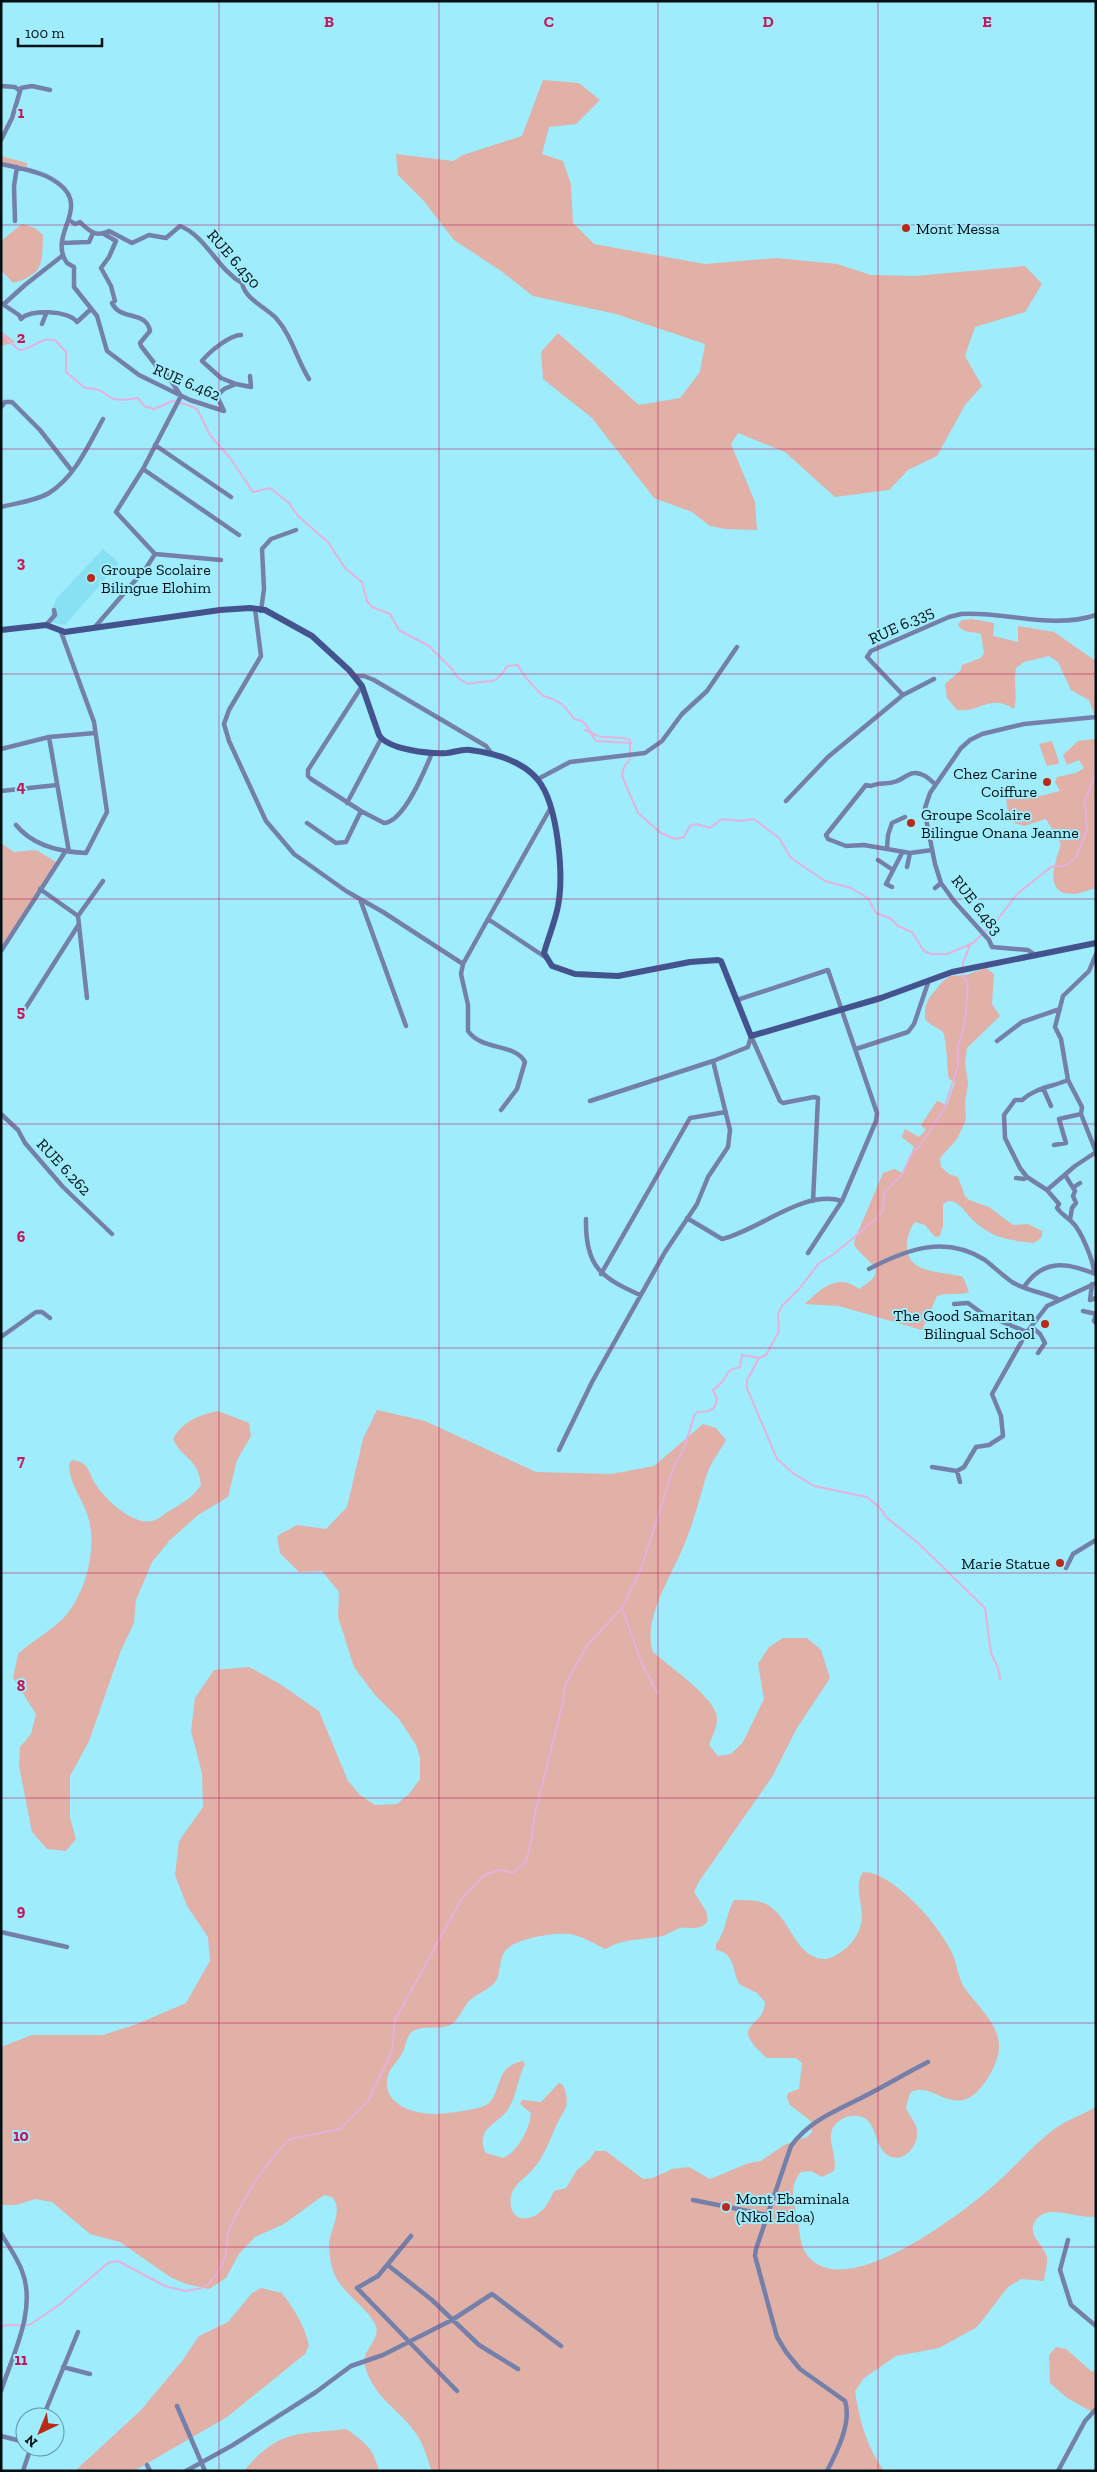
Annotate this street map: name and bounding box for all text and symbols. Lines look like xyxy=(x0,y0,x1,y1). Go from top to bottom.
text: B xyxy=(324,12,334,31)
text: C xyxy=(544,12,554,31)
text: D xyxy=(762,12,774,31)
text: E xyxy=(982,12,992,31)
scale bar xyxy=(18,15,101,47)
text: 100 m xyxy=(25,24,64,42)
text: 1 xyxy=(18,103,25,122)
place label: Mont Messa xyxy=(916,219,1000,238)
marker: Mont Messa xyxy=(900,222,912,234)
street label: RUE 6.450 xyxy=(203,226,265,292)
text: 2 xyxy=(17,328,26,347)
street label: RUE 6.462 xyxy=(151,359,223,405)
text: 3 xyxy=(17,553,26,572)
place label: Groupe Scolaire Bilingue Elohim xyxy=(101,560,211,597)
marker: Groupe Scolaire Bilingue Elohim xyxy=(85,572,97,584)
street label: RUE 6.335 xyxy=(865,602,937,648)
place label: Chez Carine Coiffure xyxy=(953,764,1037,801)
marker: Chez Carine Coiffure xyxy=(1041,776,1053,788)
text: 4 xyxy=(16,777,26,796)
place label: Groupe Scolaire Bilingue Onana Jeanne xyxy=(921,805,1079,842)
marker: Groupe Scolaire Bilingue Onana Jeanne xyxy=(905,817,917,829)
street label: RUE 6.483 xyxy=(948,871,1006,939)
text: 5 xyxy=(17,1002,25,1021)
street label: RUE 6.262 xyxy=(33,1135,95,1199)
text: 6 xyxy=(17,1227,26,1246)
place label: The Good Samaritan Bilingual School xyxy=(893,1306,1036,1343)
marker: The Good Samaritan Bilingual School xyxy=(1039,1318,1051,1330)
text: 7 xyxy=(17,1451,25,1470)
place label: Marie Statue xyxy=(961,1554,1050,1573)
marker: Marie Statue xyxy=(1054,1557,1066,1569)
text: 8 xyxy=(17,1676,26,1695)
text: 9 xyxy=(17,1901,26,1920)
text: 10 xyxy=(13,2126,29,2145)
place label: Mont Ebaminala (Nkol Edoa) xyxy=(736,2189,850,2226)
marker: Mont Ebaminala (Nkol Edoa) xyxy=(720,2201,732,2213)
text: 11 xyxy=(15,2350,28,2369)
north arrow xyxy=(15,2407,65,2457)
text: N xyxy=(21,2431,41,2451)

